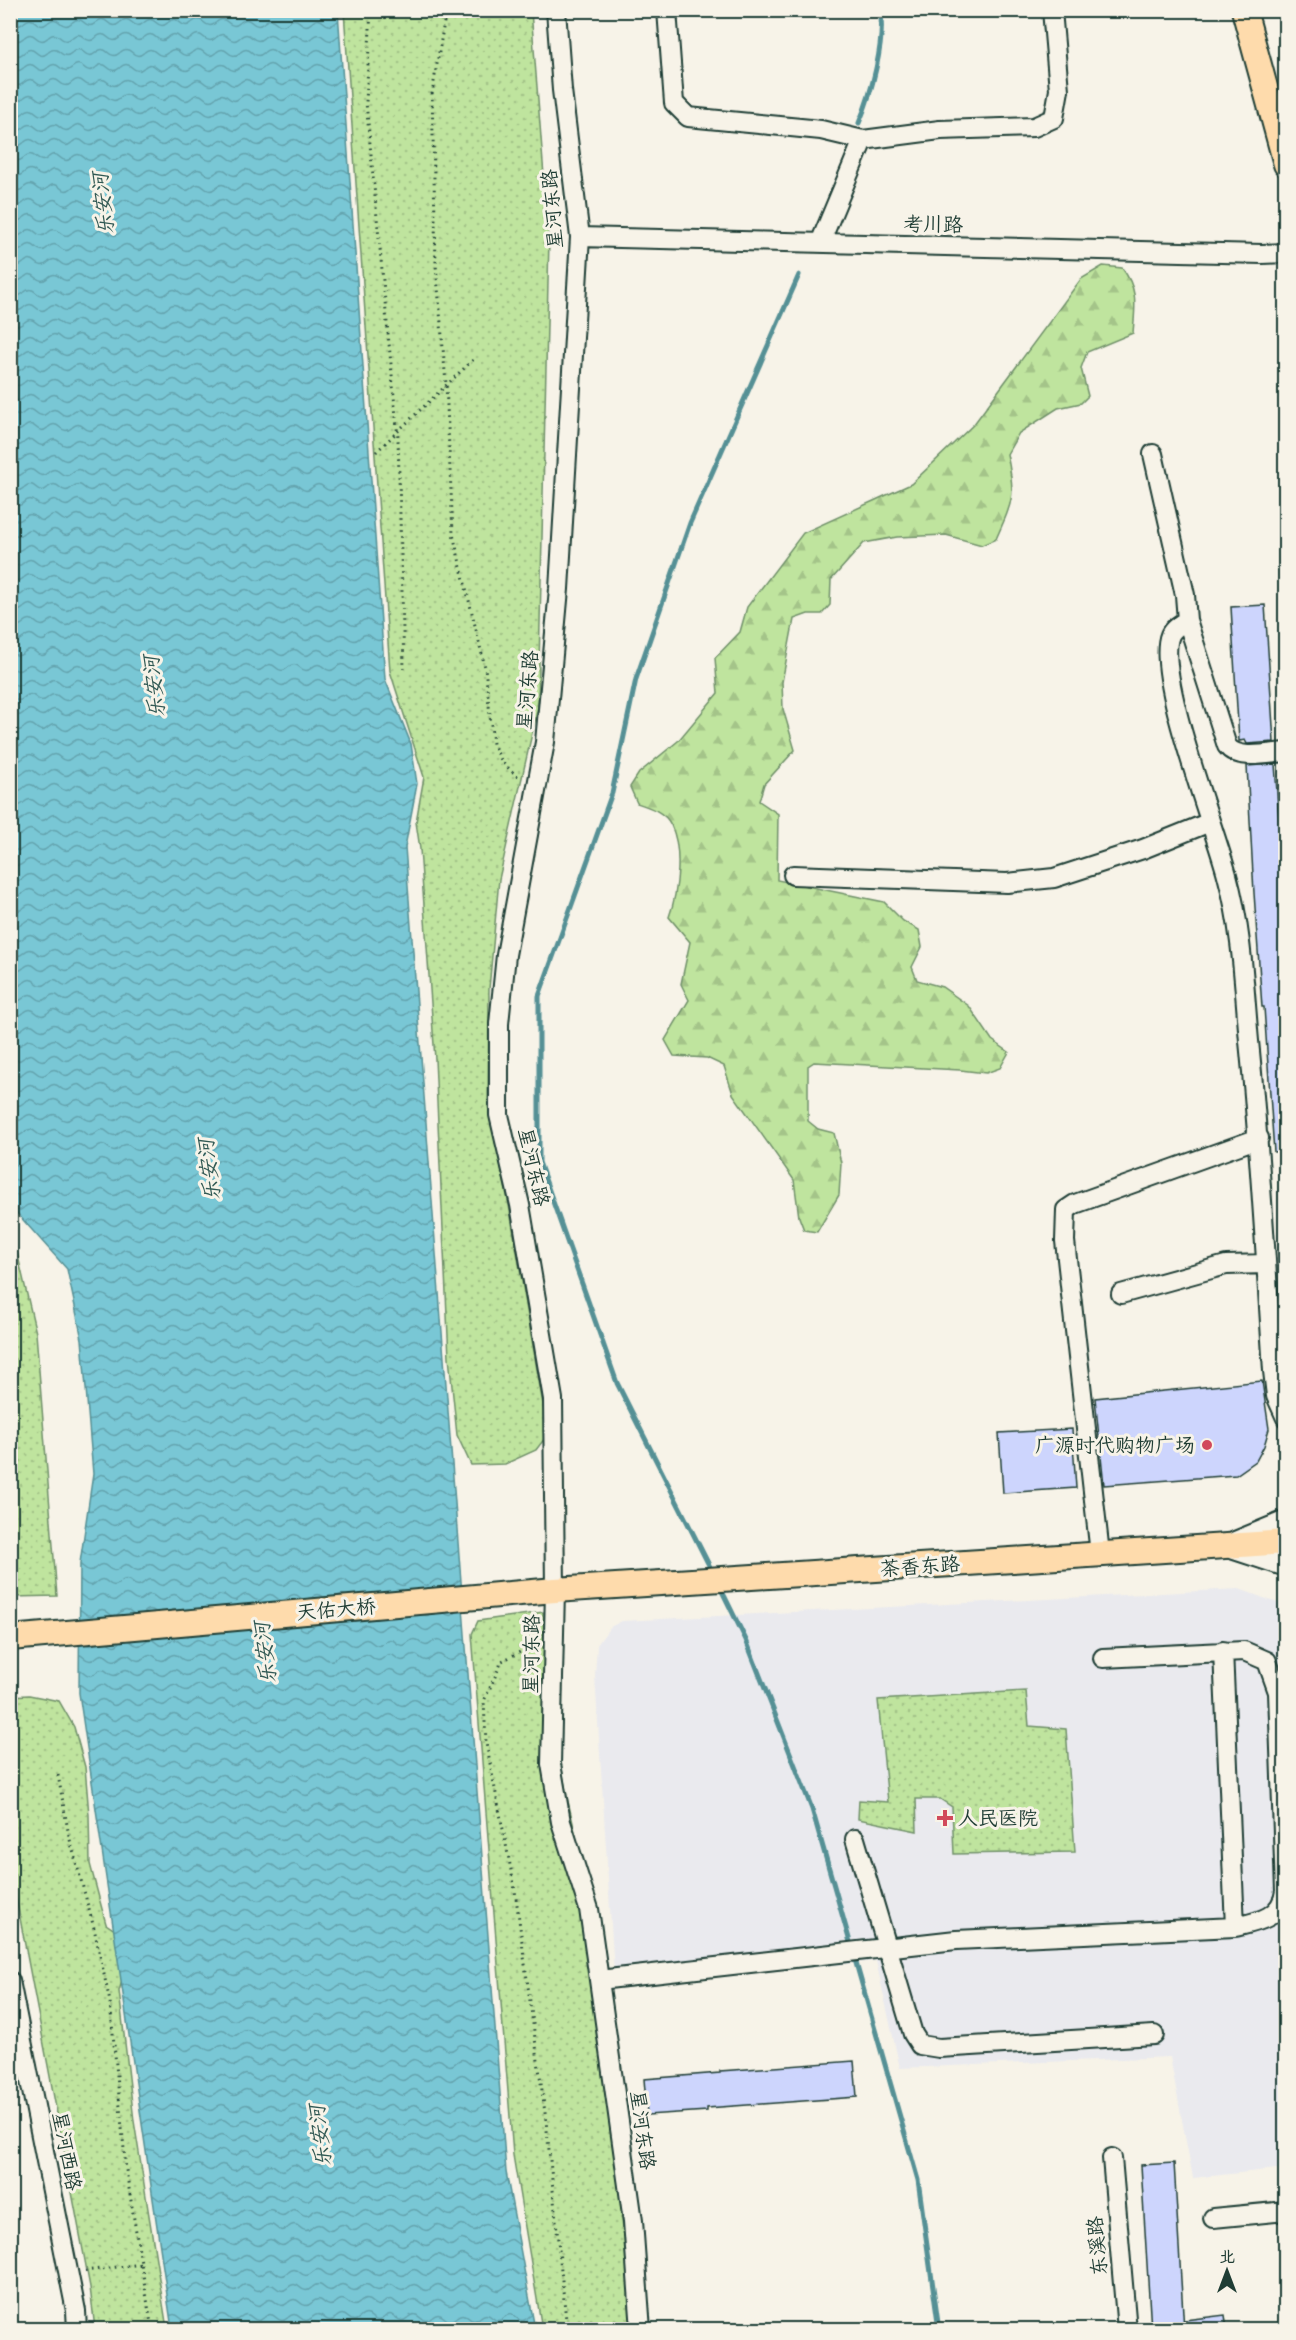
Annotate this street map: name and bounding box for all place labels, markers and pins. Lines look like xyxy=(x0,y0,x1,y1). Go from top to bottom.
place label: 广源时代购物广场 xyxy=(1035,1434,1195,1458)
marker: 广源时代购物广场 xyxy=(1200,1438,1214,1452)
place label: 人民医院 xyxy=(958,1807,1038,1831)
marker: 人民医院 xyxy=(936,1809,954,1827)

